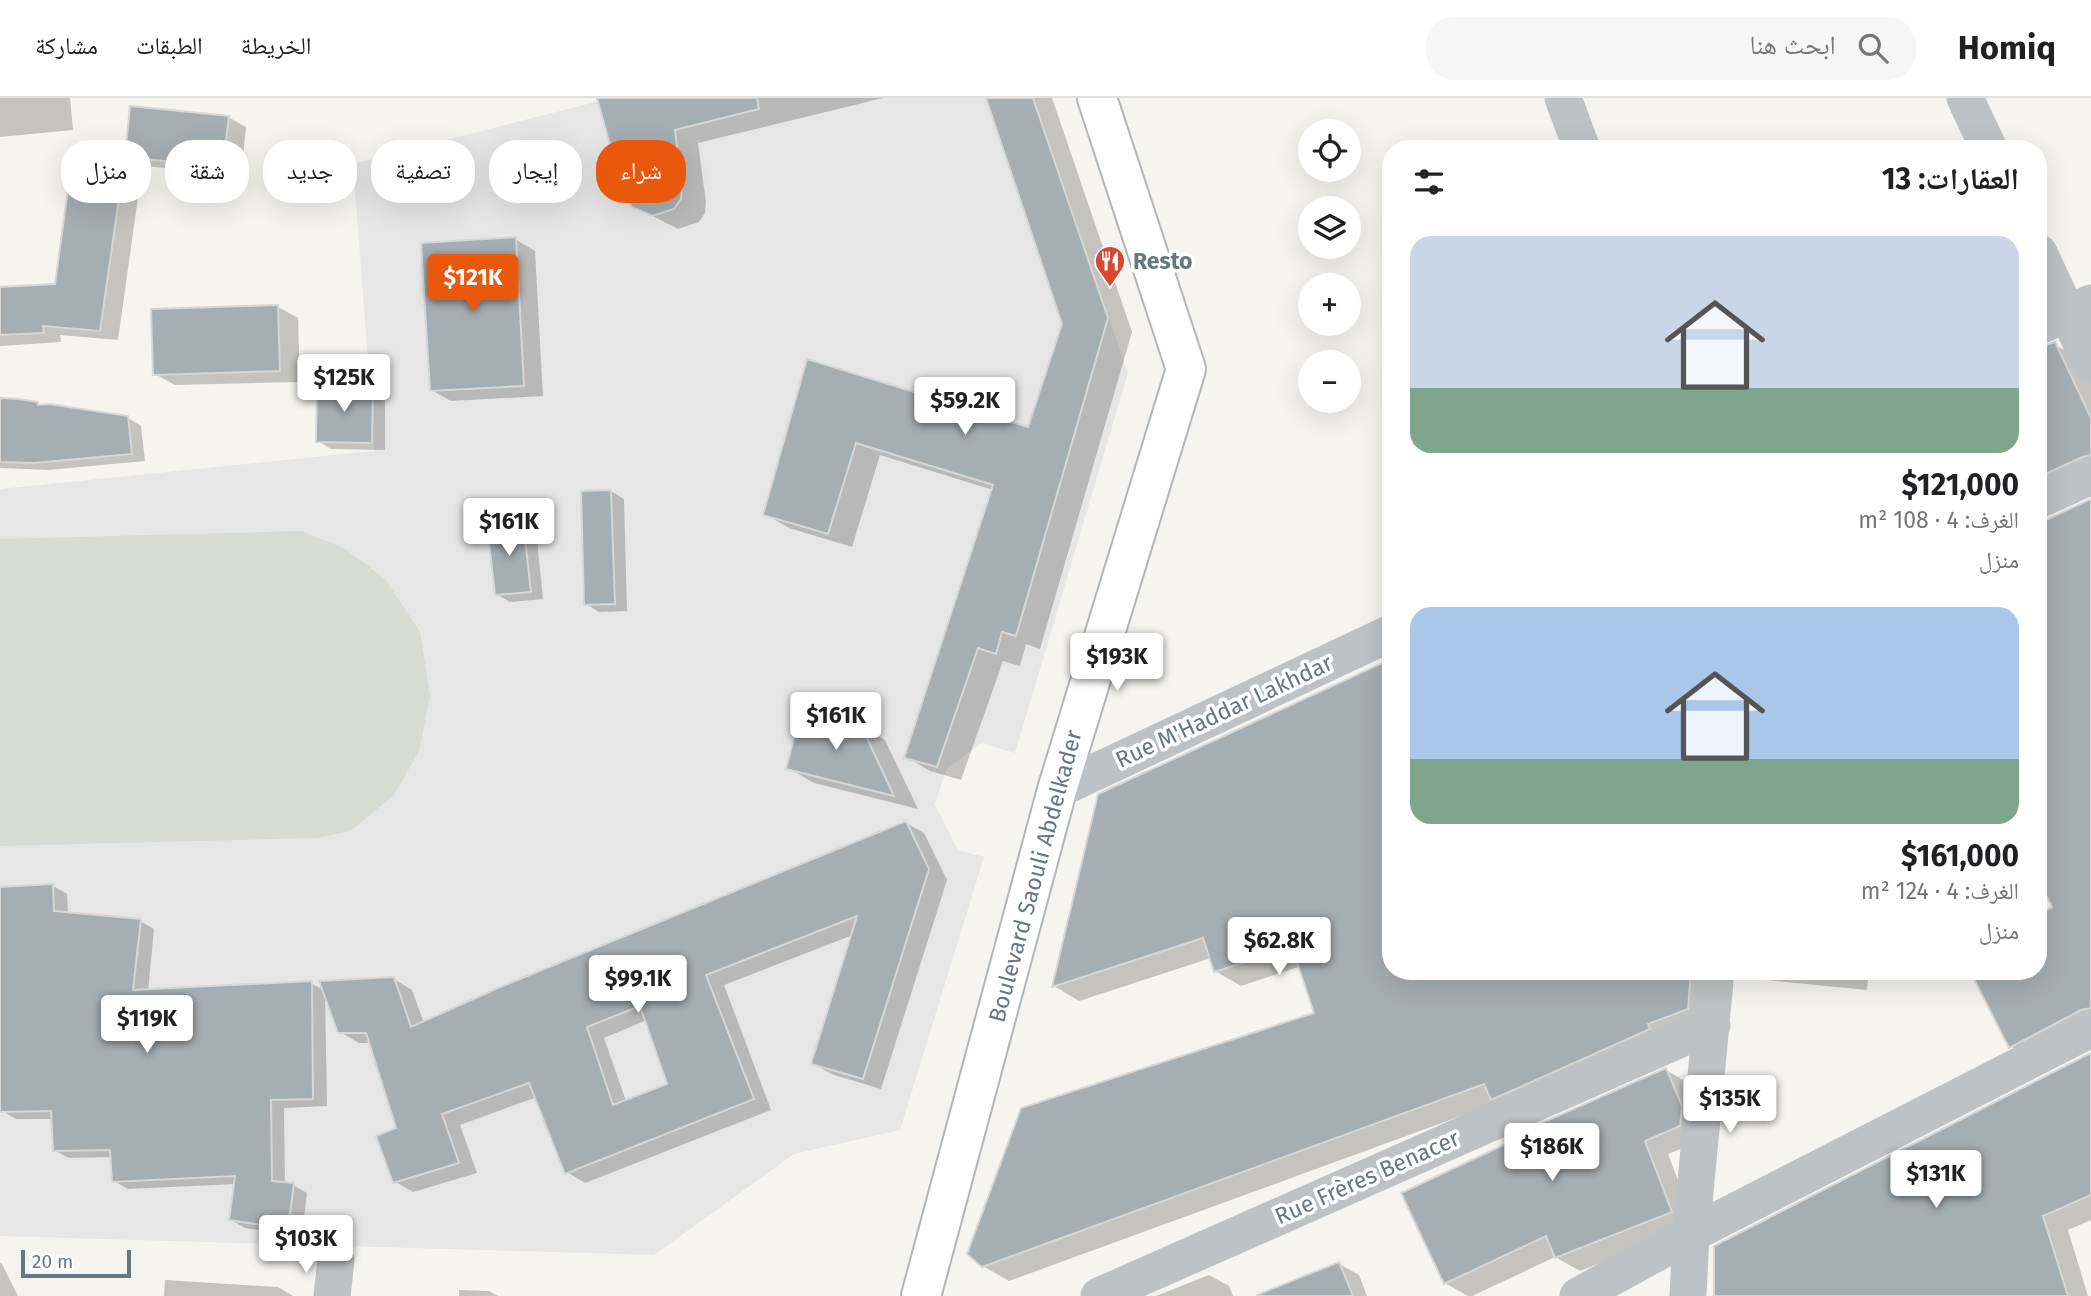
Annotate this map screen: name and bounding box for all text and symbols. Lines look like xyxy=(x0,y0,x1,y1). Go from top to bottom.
search box xyxy=(1426,17,1916,80)
text: Homiq xyxy=(1958,28,2056,68)
icon: search xyxy=(1854,29,1892,67)
text: ابحث هنا xyxy=(1750,30,1836,61)
text: مشاركة xyxy=(35,32,98,60)
text: الطبقات xyxy=(136,32,203,60)
text: الخريطة xyxy=(241,32,311,60)
map controls xyxy=(1298,119,1361,413)
button: locate xyxy=(1298,119,1361,182)
chip: منزل xyxy=(61,140,151,203)
chip: شقة xyxy=(165,140,249,203)
chip: جديد xyxy=(263,140,357,203)
chip: تصفية xyxy=(371,140,475,203)
chip: إيجار xyxy=(489,140,582,203)
chip: شراء xyxy=(596,140,686,203)
text: العقارات: 13 xyxy=(1882,161,2019,197)
icon: filters xyxy=(1410,163,1448,201)
button: layers xyxy=(1298,196,1361,259)
restaurant icon: Resto xyxy=(1093,244,1127,288)
place label: Resto xyxy=(1133,247,1193,275)
pin: $121K xyxy=(424,254,522,314)
text: $121K xyxy=(443,263,503,291)
button: + xyxy=(1298,273,1361,336)
icon: home xyxy=(1652,282,1778,408)
button: − xyxy=(1298,350,1361,413)
pin: $125K xyxy=(295,354,393,414)
text: $125K xyxy=(313,363,375,391)
pin: $59.2K xyxy=(908,378,1022,437)
text: $59.2K xyxy=(930,386,1000,414)
text: $121,000 xyxy=(1901,467,2019,503)
pin: $161K xyxy=(460,498,558,558)
text: الغرف: 4 · 108 m² xyxy=(1858,506,2019,534)
text: $161K xyxy=(479,507,539,535)
text: منزل xyxy=(1979,546,2019,574)
pin: $193K xyxy=(1068,634,1166,693)
text: $193K xyxy=(1086,642,1148,670)
street label: Rue M'Haddar Lakhdar xyxy=(1111,648,1337,774)
icon: home xyxy=(1652,653,1778,779)
pin: $161K xyxy=(787,692,885,752)
text: $161K xyxy=(806,701,866,729)
street label: Boulevard Saouli Abdelkader xyxy=(982,727,1088,1025)
text: $161,000 xyxy=(1901,838,2019,874)
text: الغرف: 4 · 124 m² xyxy=(1861,877,2019,905)
text: منزل xyxy=(1979,917,2019,945)
pin: $62.8K xyxy=(1222,918,1336,977)
text: $62.8K xyxy=(1244,926,1314,954)
pin: $99.1K xyxy=(581,956,695,1015)
text: $99.1K xyxy=(605,964,671,992)
pin: $119K xyxy=(98,996,196,1055)
text: $119K xyxy=(117,1004,177,1032)
pin: $135K xyxy=(1681,1076,1779,1135)
text: $135K xyxy=(1699,1084,1761,1112)
street label: Rue Frères Benacer xyxy=(1270,1124,1464,1230)
pin: $186K xyxy=(1503,1124,1601,1183)
text: $186K xyxy=(1520,1132,1584,1160)
pin: $131K xyxy=(1887,1150,1985,1210)
text: $131K xyxy=(1906,1159,1966,1187)
pin: $103K xyxy=(257,1216,355,1275)
text: $103K xyxy=(275,1224,337,1252)
scale bar xyxy=(21,1247,131,1279)
text: 20 m xyxy=(32,1250,73,1273)

